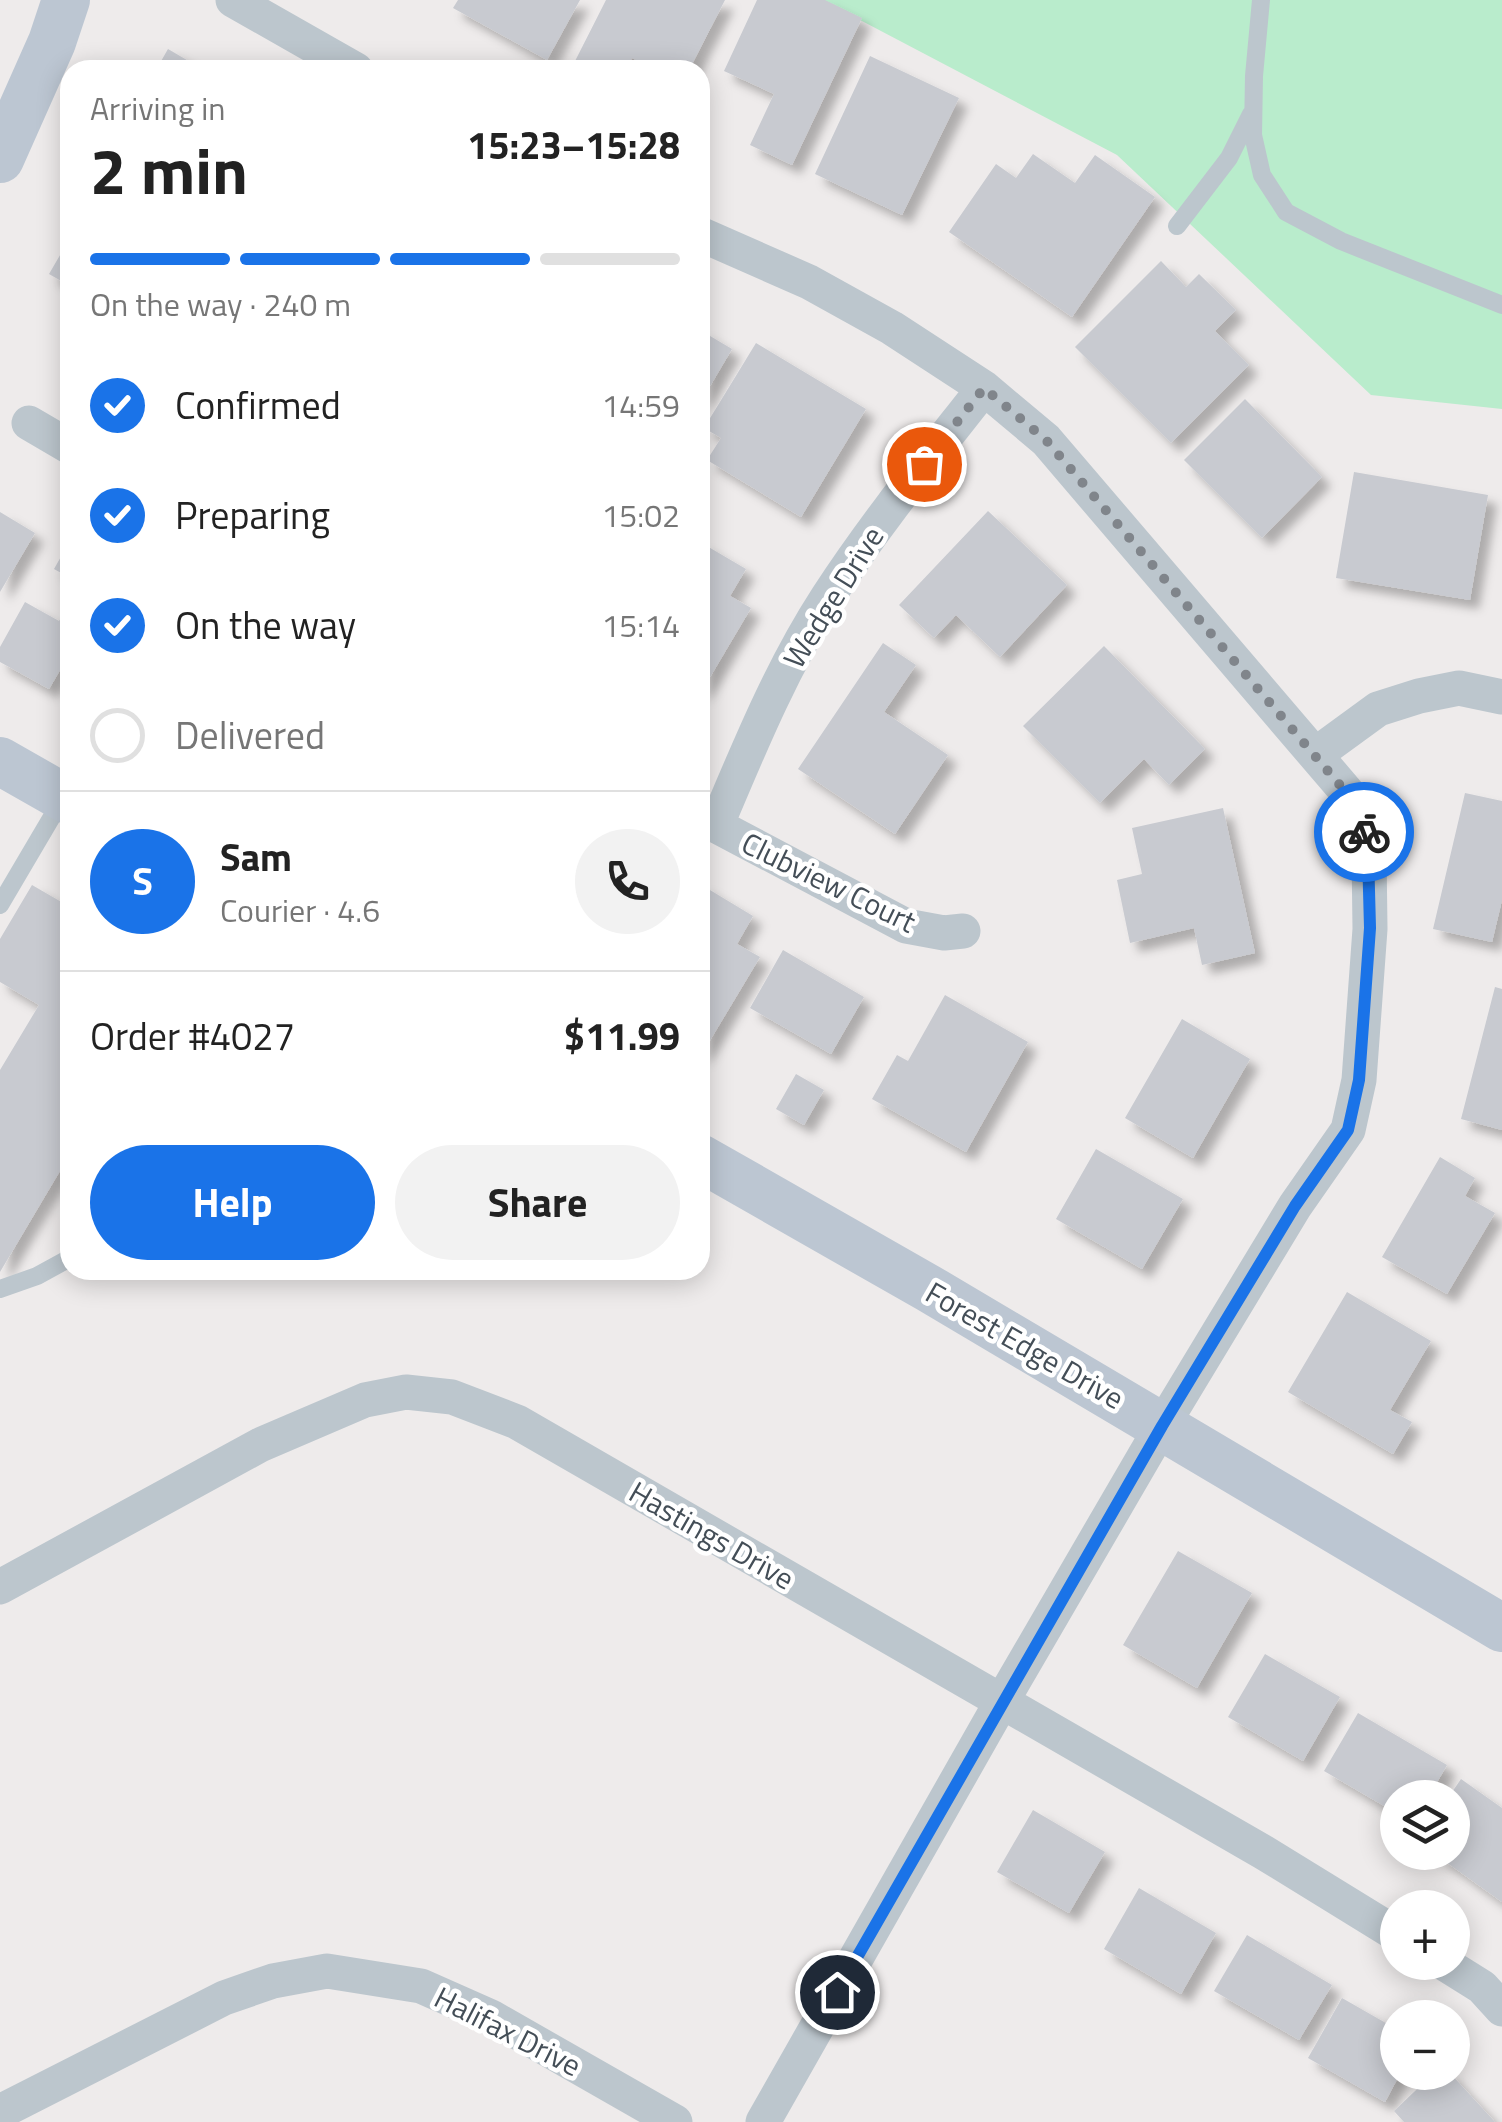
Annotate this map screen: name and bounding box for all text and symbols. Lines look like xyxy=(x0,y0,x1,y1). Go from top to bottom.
text: Arriving in xyxy=(90,84,226,132)
text: 15:23–15:28 xyxy=(467,116,680,174)
text: 2 min xyxy=(90,120,248,219)
text: On the way · 240 m xyxy=(90,280,351,328)
text: Confirmed xyxy=(175,376,341,434)
icon: check xyxy=(90,378,145,433)
text: 14:59 xyxy=(601,381,680,429)
pin xyxy=(882,422,967,507)
icon: bag xyxy=(897,437,952,492)
text: Preparing xyxy=(175,486,330,544)
icon: check xyxy=(90,488,145,543)
text: 15:02 xyxy=(601,491,680,539)
street label: Wedge Drive xyxy=(771,517,895,677)
text: On the way xyxy=(175,596,356,654)
icon: check xyxy=(90,598,145,653)
text: 15:14 xyxy=(601,601,680,649)
text: Delivered xyxy=(175,706,325,764)
courier xyxy=(1314,782,1414,882)
icon: bike xyxy=(1337,805,1392,860)
street label: Clubview Court xyxy=(734,820,924,944)
text: Sam xyxy=(220,828,292,886)
button: phone xyxy=(575,829,680,934)
text: S xyxy=(132,852,153,910)
text: Courier · 4.6 xyxy=(220,886,380,934)
text: Order #4027 xyxy=(90,1007,295,1065)
text: $11.99 xyxy=(564,1007,680,1065)
button: Help xyxy=(90,1145,375,1260)
button: Share xyxy=(395,1145,680,1260)
street label: Forest Edge Drive xyxy=(917,1269,1133,1421)
street label: Hastings Drive xyxy=(621,1469,803,1601)
map controls xyxy=(1380,1780,1470,2090)
button: layers xyxy=(1380,1780,1470,1870)
button: + xyxy=(1380,1890,1470,1980)
pin xyxy=(795,1950,880,2035)
icon: home xyxy=(810,1965,865,2020)
street label: Halifax Drive xyxy=(426,1974,590,2088)
button: − xyxy=(1380,2000,1470,2090)

